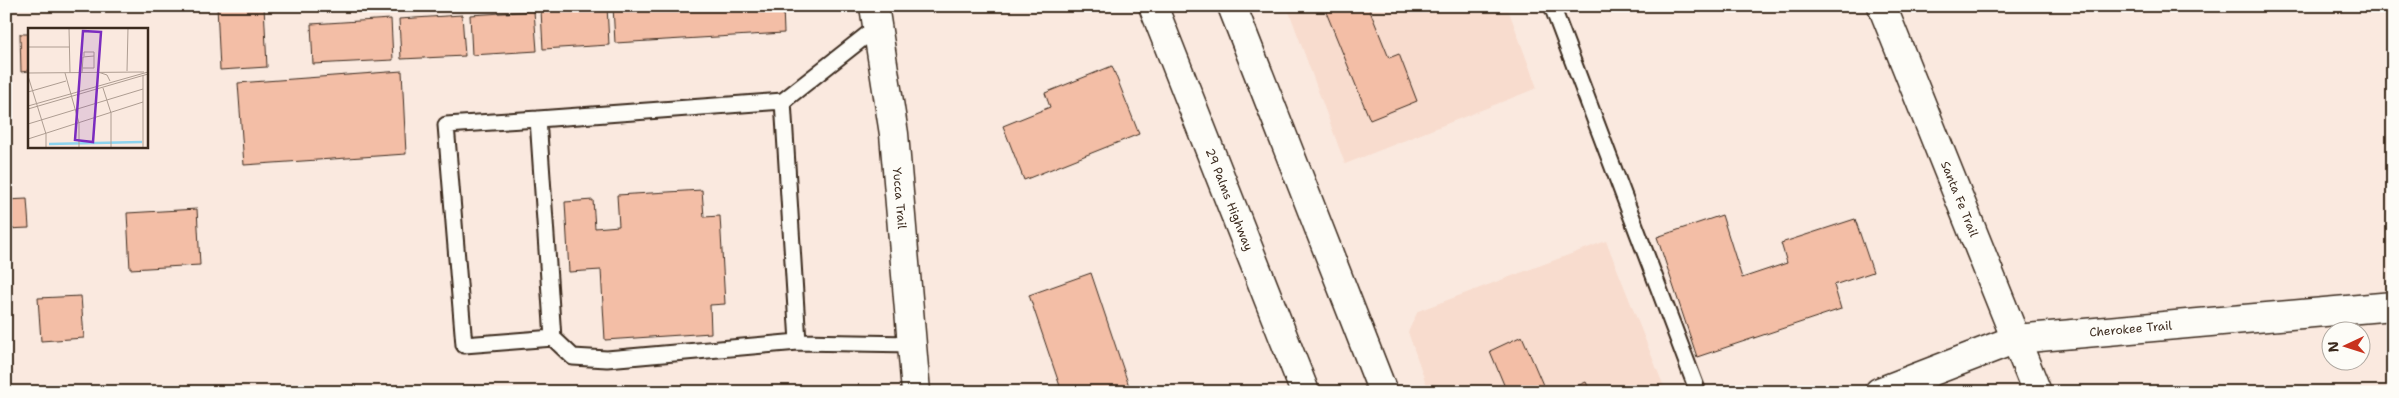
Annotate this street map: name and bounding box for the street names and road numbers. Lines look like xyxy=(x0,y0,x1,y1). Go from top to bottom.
street label: 29 Palms Highway xyxy=(1202,146,1257,253)
street label: Santa Fe Trail xyxy=(1937,159,1982,240)
street label: Yucca Trail xyxy=(889,167,910,230)
street label: Cherokee Trail xyxy=(2089,317,2173,341)

